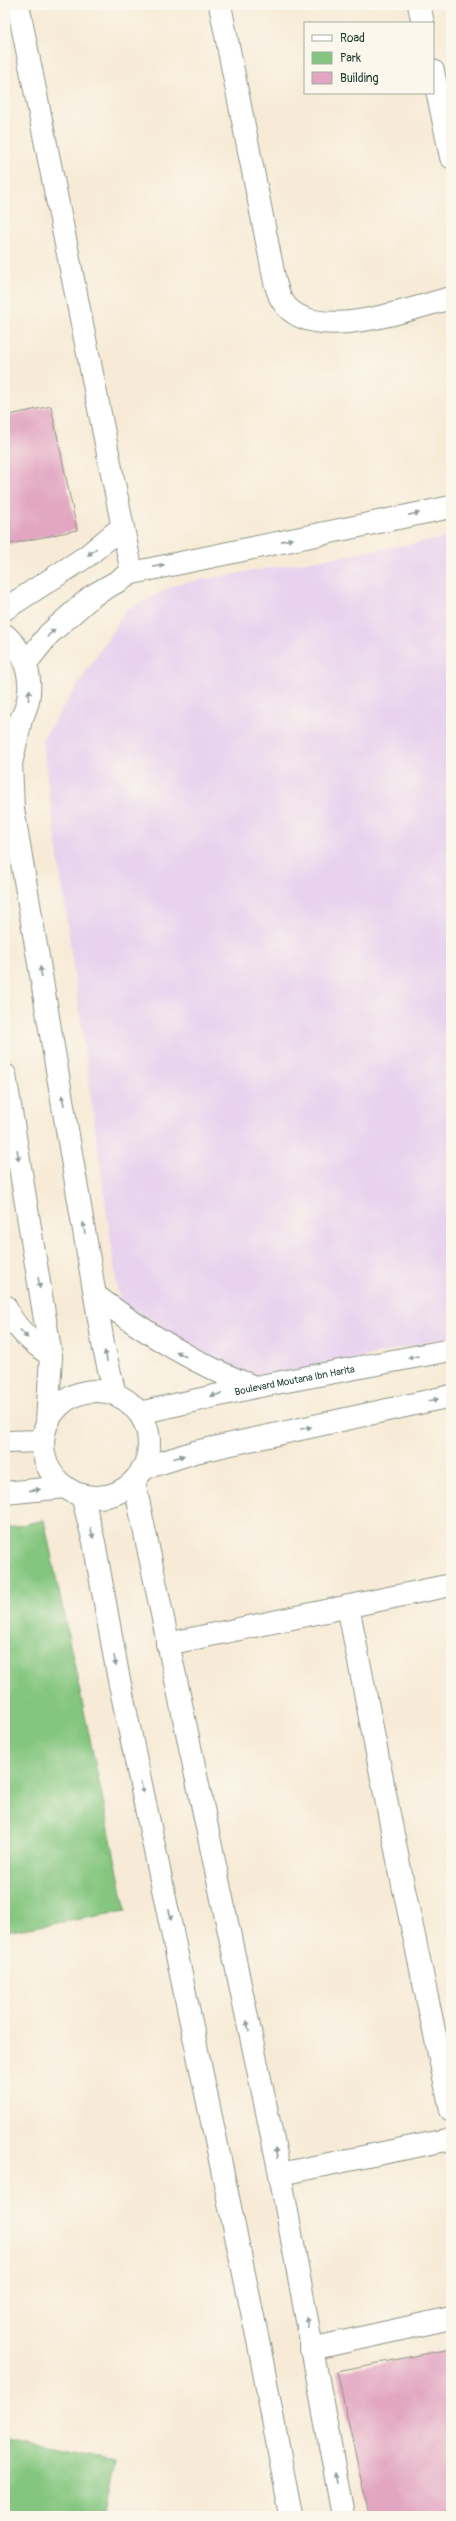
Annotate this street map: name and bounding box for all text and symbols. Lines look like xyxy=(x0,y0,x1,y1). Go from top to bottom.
legend xyxy=(304,22,434,94)
text: Road xyxy=(340,31,365,46)
text: Park xyxy=(340,51,361,66)
text: Building xyxy=(340,71,379,86)
one-way arrow xyxy=(408,511,420,517)
one-way arrow xyxy=(281,536,293,542)
one-way arrow xyxy=(86,548,97,556)
one-way arrow xyxy=(153,562,166,568)
one-way arrow xyxy=(46,628,56,638)
one-way arrow xyxy=(26,689,33,701)
one-way arrow xyxy=(38,966,44,978)
one-way arrow xyxy=(60,1094,66,1106)
one-way arrow xyxy=(15,1149,21,1161)
one-way arrow xyxy=(81,1222,87,1234)
one-way arrow xyxy=(37,1277,43,1289)
one-way arrow xyxy=(20,1329,29,1339)
one-way arrow xyxy=(103,1350,109,1362)
one-way arrow xyxy=(175,1350,187,1357)
one-way arrow xyxy=(407,1354,419,1360)
street label: Boulevard Moutana Ibn Harita xyxy=(233,1363,356,1398)
one-way arrow xyxy=(210,1393,223,1399)
one-way arrow xyxy=(427,1396,439,1402)
one-way arrow xyxy=(300,1424,312,1430)
one-way arrow xyxy=(174,1454,186,1460)
one-way arrow xyxy=(29,1487,41,1493)
one-way arrow xyxy=(89,1527,95,1539)
one-way arrow xyxy=(113,1655,119,1667)
one-way arrow xyxy=(140,1782,146,1794)
one-way arrow xyxy=(167,1909,173,1921)
one-way arrow xyxy=(245,2020,251,2032)
one-way arrow xyxy=(272,2147,278,2159)
one-way arrow xyxy=(303,2316,309,2329)
one-way arrow xyxy=(333,2472,339,2484)

